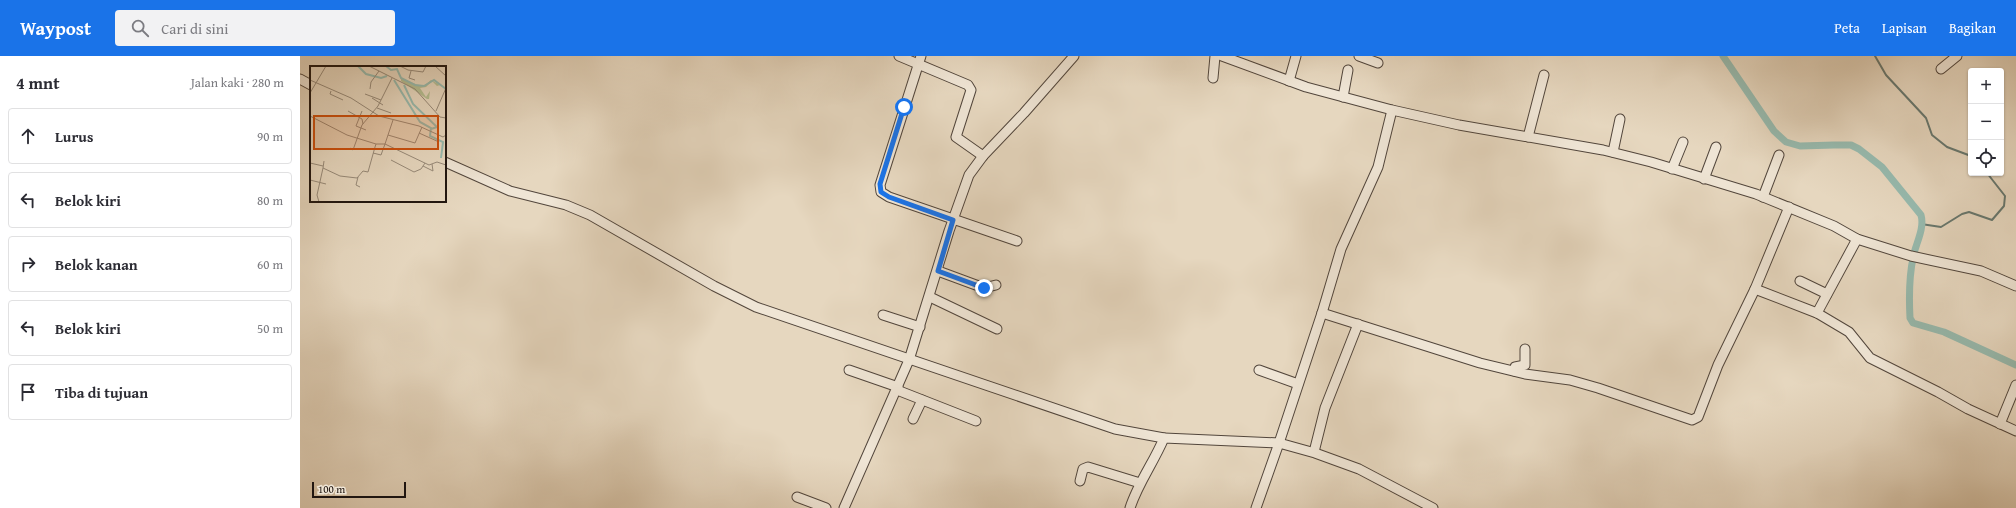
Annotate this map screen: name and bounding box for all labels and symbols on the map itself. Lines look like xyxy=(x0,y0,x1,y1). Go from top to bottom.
inset map xyxy=(310,66,446,202)
route start xyxy=(895,98,913,116)
route end xyxy=(975,279,993,297)
scale bar xyxy=(312,480,406,499)

